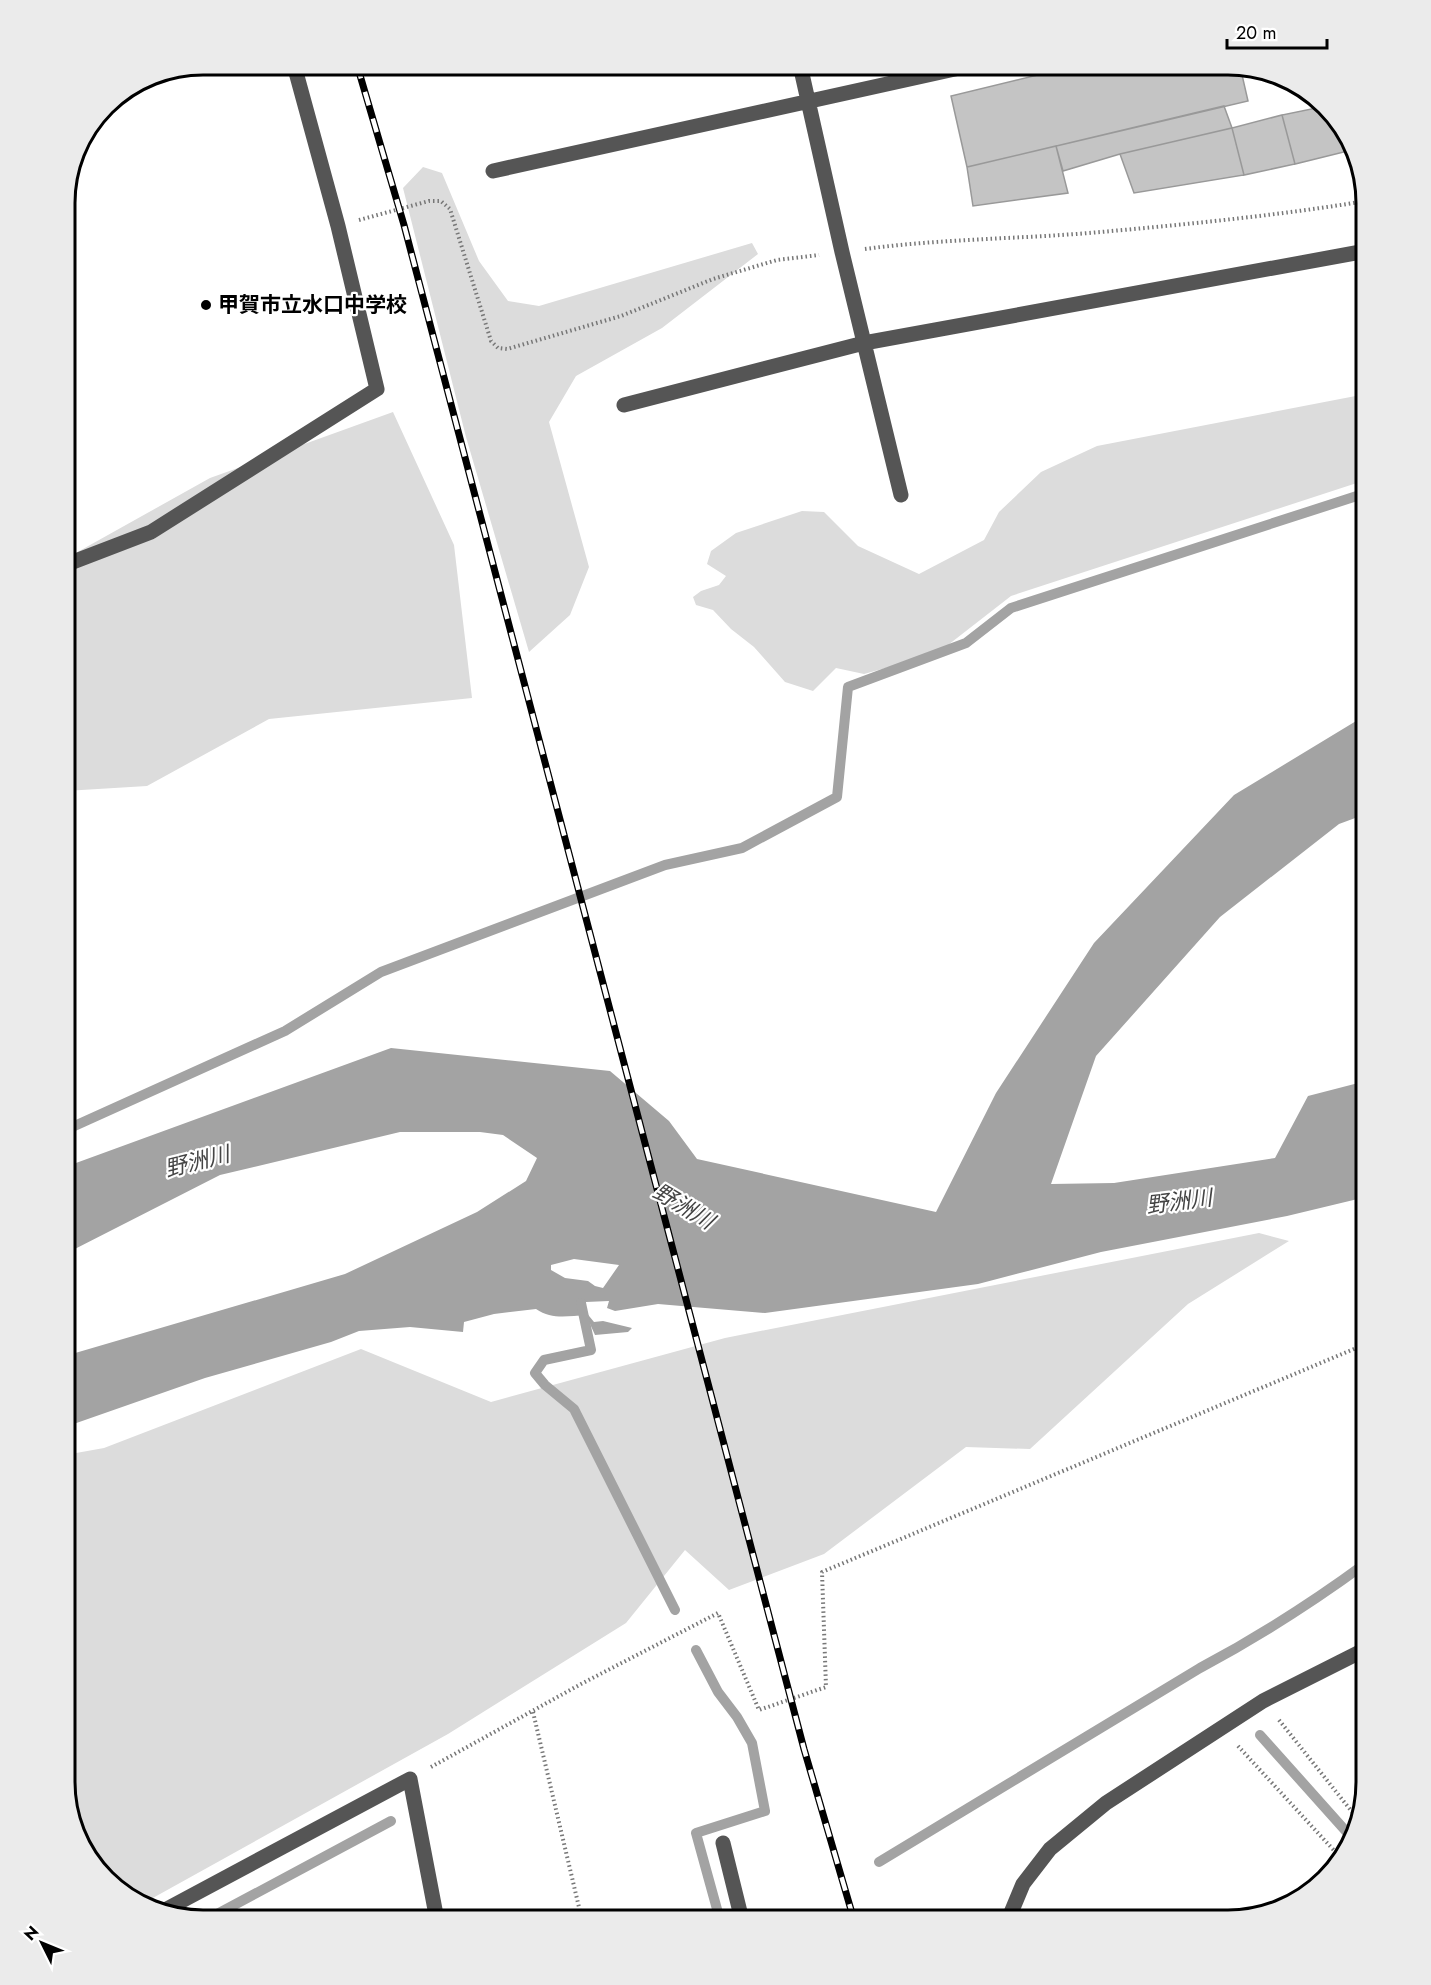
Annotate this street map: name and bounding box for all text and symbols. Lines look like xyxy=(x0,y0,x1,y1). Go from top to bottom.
scale bar xyxy=(1227,12,1328,50)
text: 20 m xyxy=(1236,20,1276,46)
place label: 甲賀市立水口中学校 xyxy=(218,290,407,320)
marker: 甲賀市立水口中学校 xyxy=(199,298,213,312)
water label: 野洲川 xyxy=(161,1137,235,1185)
water label: 野洲川 xyxy=(647,1175,722,1238)
water label: 野洲川 xyxy=(1144,1181,1216,1221)
north arrow xyxy=(12,1913,72,1973)
text: N xyxy=(19,1921,44,1946)

